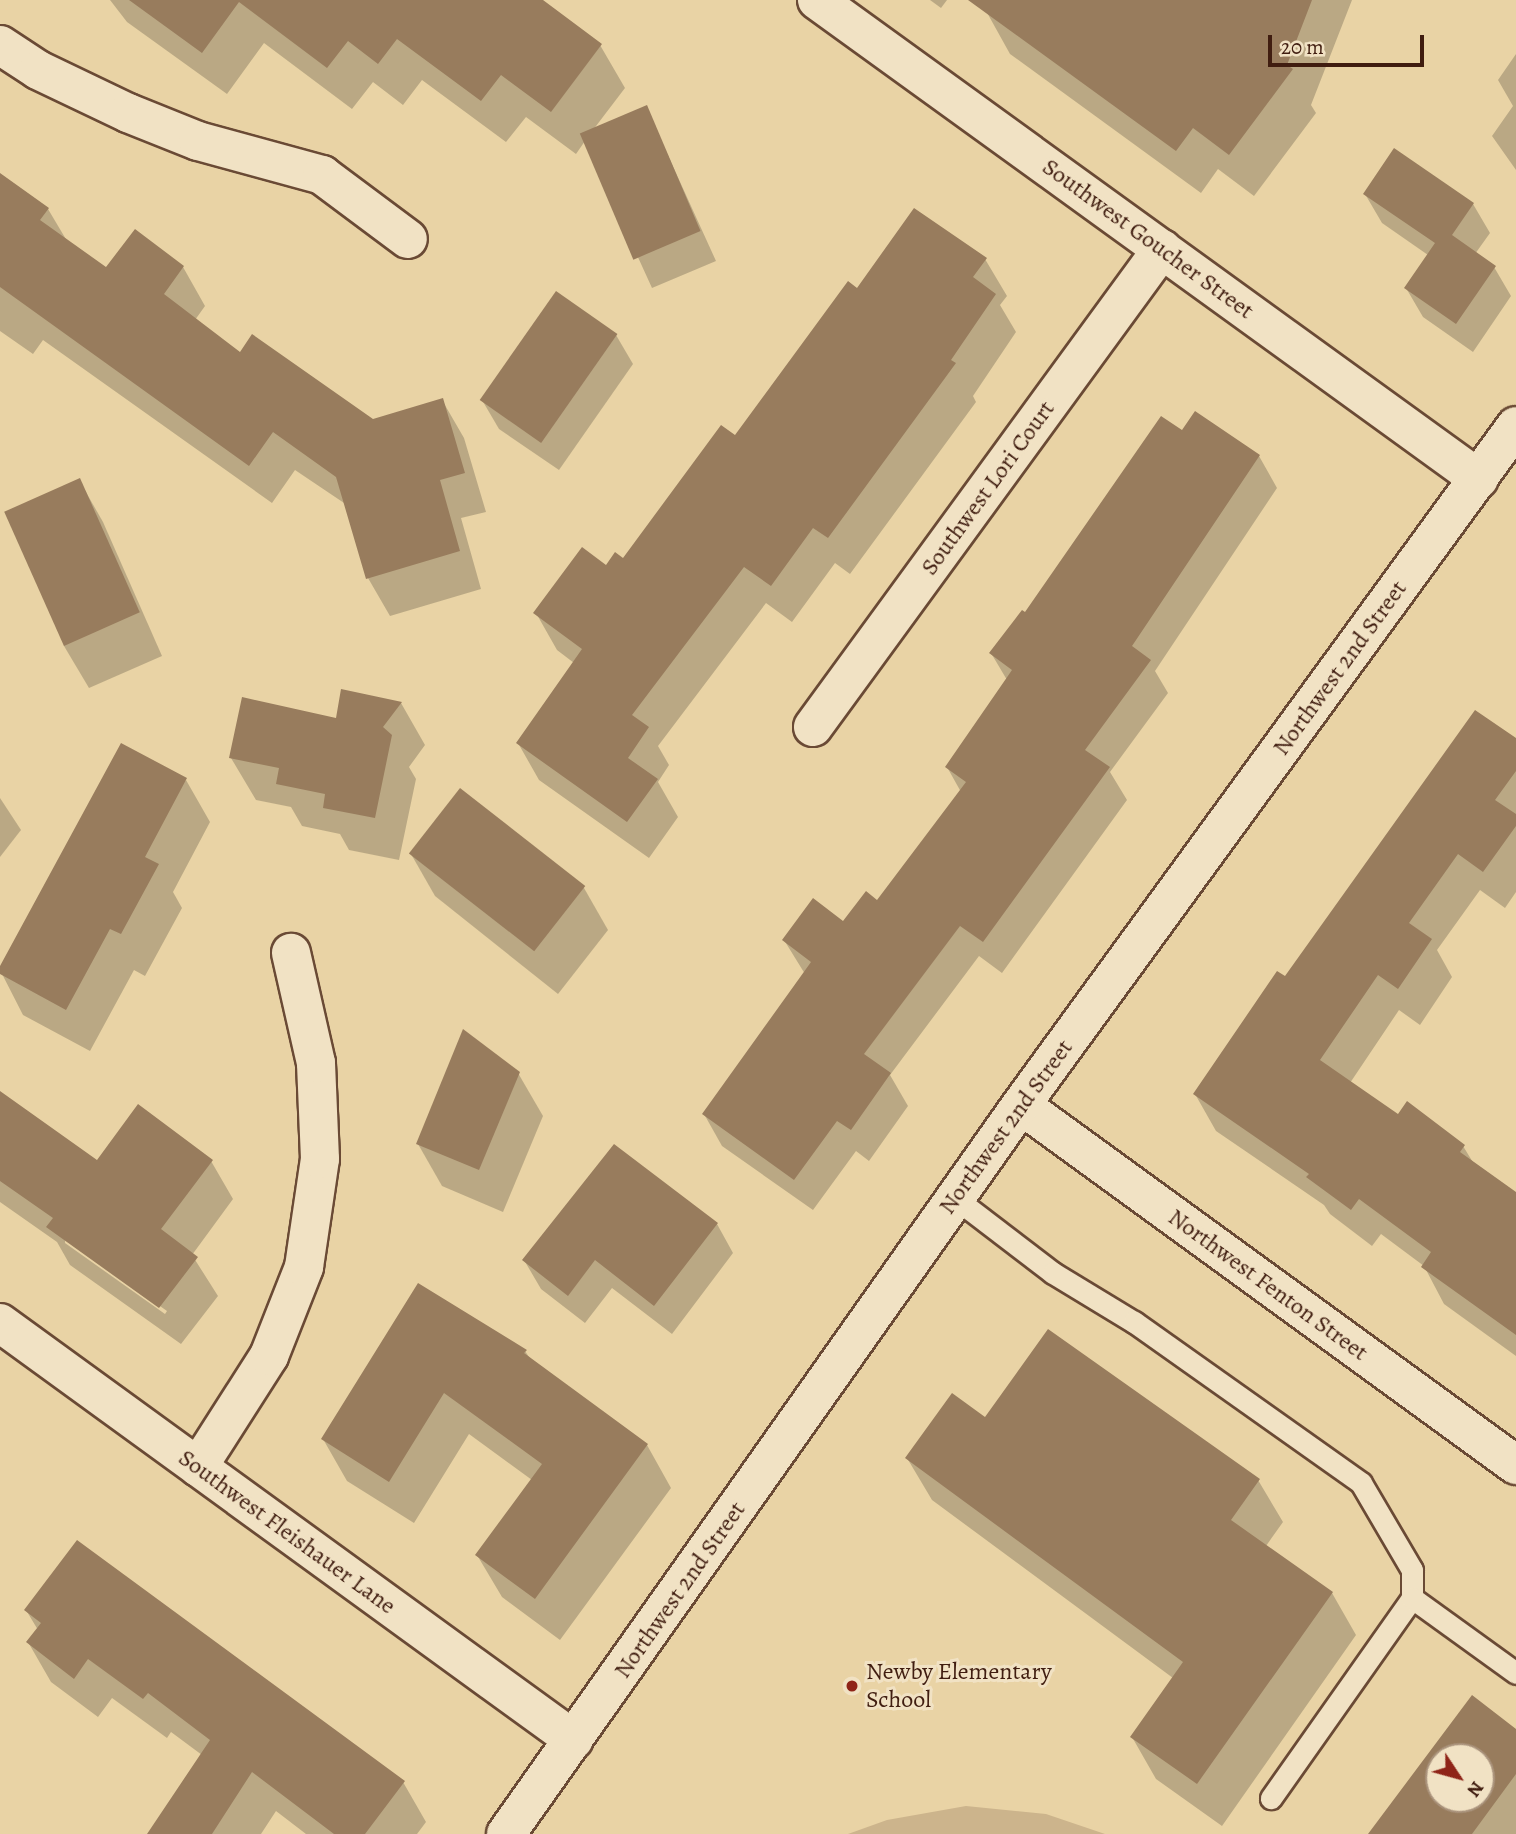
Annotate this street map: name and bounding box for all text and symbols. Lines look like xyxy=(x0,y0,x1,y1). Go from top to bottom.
scale bar xyxy=(1271,21,1427,65)
text: 20 m xyxy=(1281,33,1324,61)
street label: Southwest Goucher Street xyxy=(1037,153,1259,325)
street label: Southwest Lori Court xyxy=(915,395,1061,581)
street label: Northwest 2nd Street xyxy=(1267,575,1413,761)
street label: Northwest 2nd Street xyxy=(933,1034,1079,1220)
street label: Northwest Fenton Street xyxy=(1163,1203,1373,1367)
street label: Southwest Fleishauer Lane xyxy=(173,1444,401,1620)
street label: Northwest 2nd Street xyxy=(608,1496,752,1684)
place label: Newby Elementary School xyxy=(866,1658,1052,1714)
marker: Newby Elementary School xyxy=(844,1678,860,1694)
north arrow xyxy=(1425,1743,1495,1813)
text: N xyxy=(1461,1776,1490,1802)

